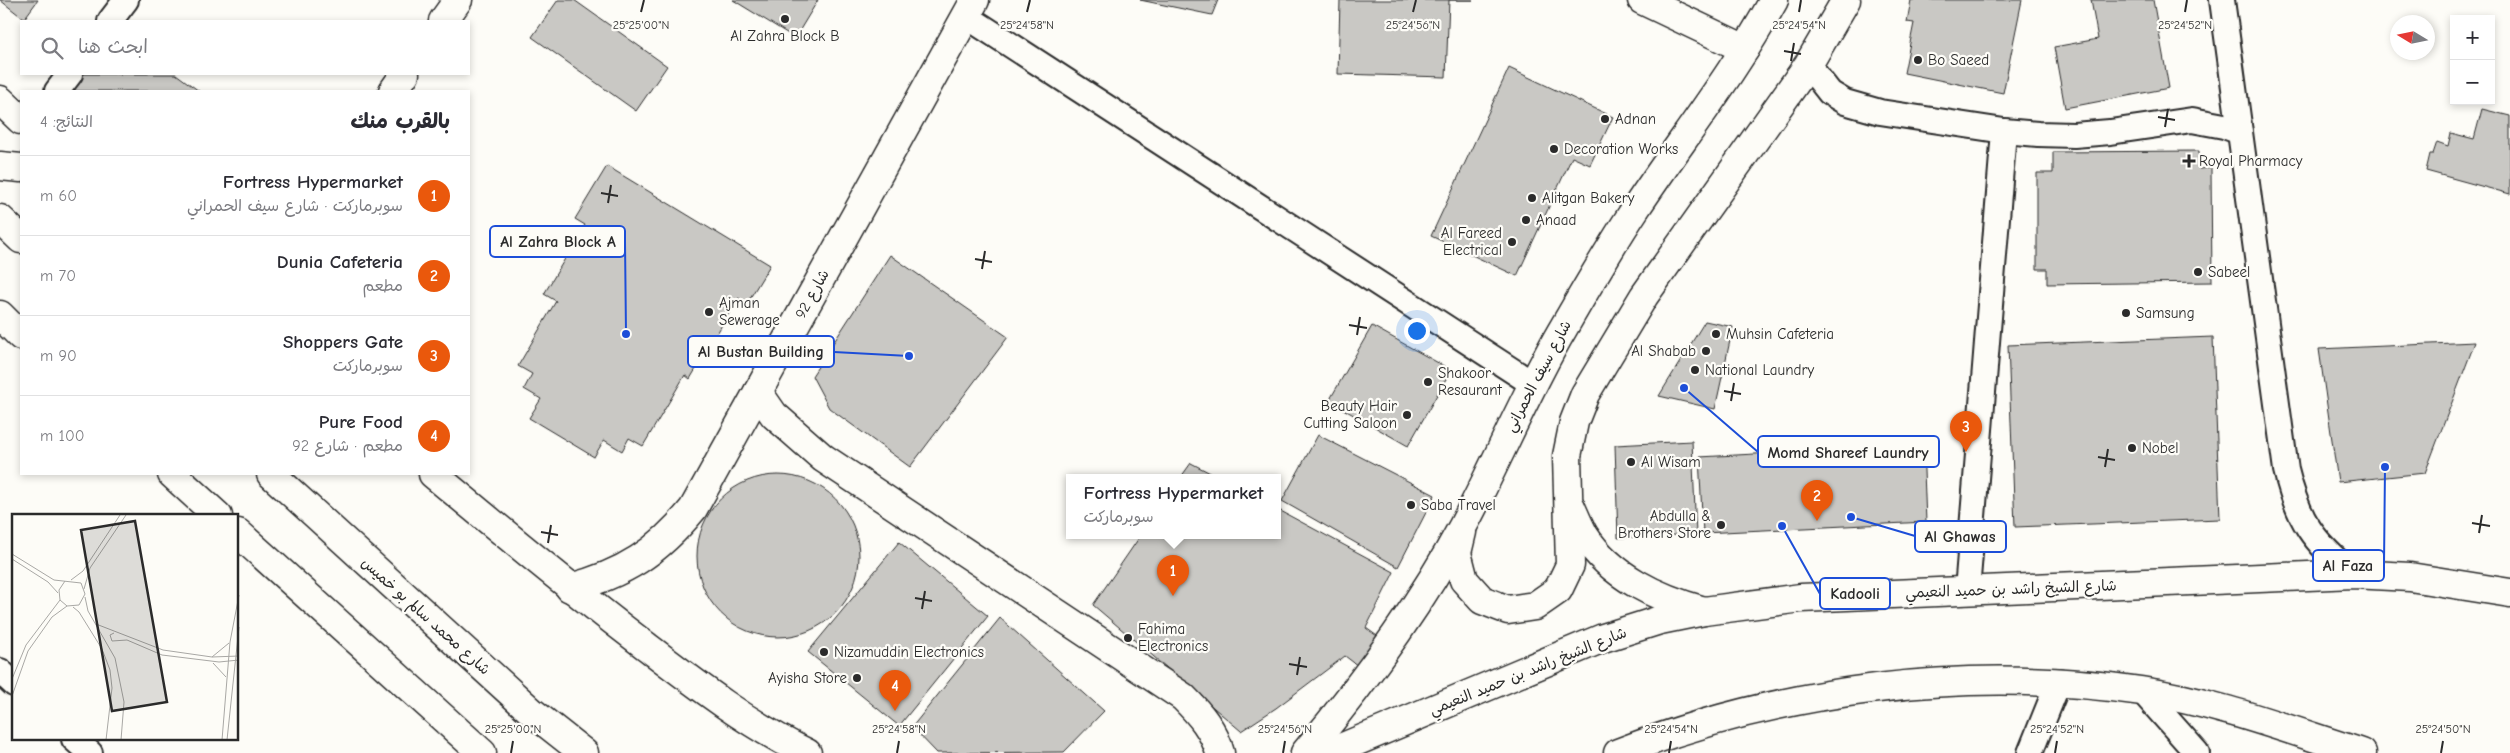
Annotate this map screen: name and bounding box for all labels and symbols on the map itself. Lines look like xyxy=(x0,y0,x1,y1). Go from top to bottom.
marker: Al Zahra Block B xyxy=(779,13,791,25)
north arrow xyxy=(2390,15,2435,60)
text: 25°25'00"N xyxy=(613,18,669,32)
text: 25°24'58"N xyxy=(1000,18,1054,32)
text: 25°24'56"N xyxy=(1386,18,1440,32)
text: 25°24'54"N xyxy=(1772,18,1826,32)
text: 25°24'52"N xyxy=(2158,18,2212,32)
place label: Al Zahra Block B xyxy=(730,27,840,45)
place label: Bo Saeed xyxy=(1928,51,1989,69)
marker: Bo Saeed xyxy=(1912,54,1924,66)
place label: Adnan xyxy=(1615,110,1656,128)
marker: Adnan xyxy=(1599,113,1611,125)
place label: Decoration Works xyxy=(1564,140,1678,158)
marker: Decoration Works xyxy=(1548,143,1560,155)
place label: Royal Pharmacy xyxy=(2199,152,2303,170)
marker: Royal Pharmacy xyxy=(2183,155,2195,167)
place label: Alitgan Bakery xyxy=(1542,189,1635,207)
marker: Alitgan Bakery xyxy=(1526,192,1538,204)
place label: Anaad xyxy=(1536,211,1576,229)
marker: Anaad xyxy=(1520,214,1532,226)
place label: Al Fareed Electrical xyxy=(1441,224,1502,259)
callout: Al Zahra Block A xyxy=(490,226,625,257)
text: Al Zahra Block A xyxy=(500,233,616,251)
marker: Al Fareed Electrical xyxy=(1506,236,1518,248)
place label: Sabeel xyxy=(2208,263,2250,281)
street label: شارع 92 xyxy=(791,266,834,322)
marker: Sabeel xyxy=(2192,266,2204,278)
place label: Ajman Sewerage xyxy=(719,294,780,329)
place label: Samsung xyxy=(2136,304,2195,322)
marker: Ajman Sewerage xyxy=(703,306,715,318)
marker: Samsung xyxy=(2120,307,2132,319)
street label: شارع سيف الحمراني xyxy=(1501,317,1579,437)
your location xyxy=(1404,318,1430,344)
place label: Muhsin Cafeteria xyxy=(1726,325,1834,343)
marker: Muhsin Cafeteria xyxy=(1710,328,1722,340)
callout: Al Bustan Building xyxy=(688,336,834,367)
place label: Al Shabab xyxy=(1631,342,1696,360)
text: Al Bustan Building xyxy=(698,343,824,361)
marker: Al Shabab xyxy=(1700,345,1712,357)
place label: National Laundry xyxy=(1705,361,1814,379)
place label: Shakoor Resaurant xyxy=(1438,364,1503,399)
marker: National Laundry xyxy=(1689,364,1701,376)
marker: Shakoor Resaurant xyxy=(1422,376,1434,388)
place label: Beauty Hair Cutting Saloon xyxy=(1303,397,1397,432)
marker: Beauty Hair Cutting Saloon xyxy=(1401,409,1413,421)
pin: 3 xyxy=(1950,411,1982,452)
callout: Momd Shareef Laundry xyxy=(1758,436,1939,467)
place label: Nobel xyxy=(2142,439,2179,457)
marker: Nobel xyxy=(2126,442,2138,454)
text: Momd Shareef Laundry xyxy=(1767,444,1929,462)
place label: Al Wisam xyxy=(1641,453,1701,471)
marker: Al Wisam xyxy=(1625,456,1637,468)
pin: 2 xyxy=(1801,480,1833,521)
place label: Saba Travel xyxy=(1421,496,1496,514)
marker: Saba Travel xyxy=(1405,499,1417,511)
place label: Abdulla & Brothers Store xyxy=(1618,507,1711,542)
inset map xyxy=(12,514,239,740)
marker: Abdulla & Brothers Store xyxy=(1715,519,1727,531)
callout: Al Ghawas xyxy=(1915,521,2006,552)
text: Al Ghawas xyxy=(1924,528,1996,546)
callout: Al Faza xyxy=(2313,550,2384,581)
street label: شارع محمد سالم بو خميس xyxy=(357,553,494,680)
pin: 1 xyxy=(1157,555,1189,596)
text: Al Faza xyxy=(2323,557,2373,575)
street label: شارع الشيخ راشد بن حميد النعيمي xyxy=(1905,576,2117,606)
callout: Kadooli xyxy=(1820,578,1890,609)
text: Kadooli xyxy=(1830,585,1880,603)
place label: Fahima Electronics xyxy=(1138,620,1208,655)
street label: شارع الشيخ راشد بن حميد النعيمي xyxy=(1427,623,1631,723)
marker: Fahima Electronics xyxy=(1122,632,1134,644)
place label: Nizamuddin Electronics xyxy=(834,643,984,661)
marker: Nizamuddin Electronics xyxy=(818,646,830,658)
place label: Ayisha Store xyxy=(768,669,847,687)
pin: 4 xyxy=(879,670,911,711)
marker: Ayisha Store xyxy=(851,672,863,684)
text: 25°25'00"N xyxy=(485,722,541,736)
text: 25°24'58"N xyxy=(872,722,926,736)
text: 25°24'56"N xyxy=(1258,722,1312,736)
text: 25°24'54"N xyxy=(1644,722,1698,736)
text: 25°24'52"N xyxy=(2030,722,2084,736)
text: 25°24'50"N xyxy=(2415,722,2471,736)

